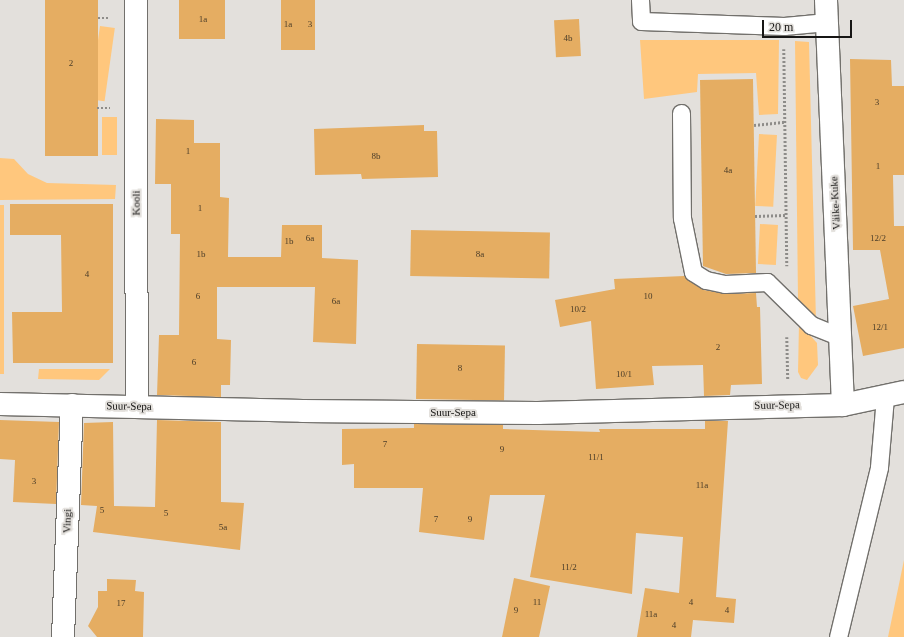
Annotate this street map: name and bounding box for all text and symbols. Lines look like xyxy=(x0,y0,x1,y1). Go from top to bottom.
scale bar xyxy=(764,12,854,38)
house number: 1a xyxy=(199,14,207,24)
house number: 1a xyxy=(284,19,292,29)
house number: 3 xyxy=(308,19,312,29)
text: 20 m xyxy=(769,20,793,34)
house number: 4b xyxy=(564,33,572,43)
house number: 2 xyxy=(69,58,73,68)
house number: 3 xyxy=(875,97,879,107)
house number: 1 xyxy=(186,146,190,156)
house number: 8b xyxy=(372,151,380,161)
house number: 1 xyxy=(876,161,880,171)
house number: 4a xyxy=(724,165,732,175)
street label: Väike-Kuke xyxy=(827,176,843,230)
street label: Kooli xyxy=(129,190,143,216)
house number: 1 xyxy=(198,203,202,213)
house number: 6a xyxy=(306,233,314,243)
house number: 12/2 xyxy=(870,233,886,243)
house number: 1b xyxy=(284,236,294,246)
house number: 1b xyxy=(196,249,206,259)
house number: 8a xyxy=(476,249,484,259)
house number: 4 xyxy=(85,269,89,279)
house number: 6 xyxy=(196,291,200,301)
house number: 10 xyxy=(644,291,652,301)
house number: 6a xyxy=(332,296,340,306)
house number: 10/2 xyxy=(570,304,586,314)
house number: 12/1 xyxy=(872,322,888,332)
house number: 2 xyxy=(716,342,720,352)
house number: 6 xyxy=(192,357,196,367)
house number: 8 xyxy=(458,363,462,373)
house number: 10/1 xyxy=(616,369,632,379)
street label: Suur-Sepa xyxy=(754,398,800,412)
street label: Suur-Sepa xyxy=(106,399,152,413)
street label: Suur-Sepa xyxy=(430,405,476,419)
house number: 7 xyxy=(383,439,387,449)
house number: 9 xyxy=(500,444,504,454)
house number: 11/1 xyxy=(588,452,604,462)
house number: 3 xyxy=(32,476,36,486)
house number: 11a xyxy=(696,480,708,490)
house number: 5 xyxy=(100,505,104,515)
house number: 5 xyxy=(164,508,168,518)
street label: Vingi xyxy=(60,509,74,533)
house number: 7 xyxy=(434,514,438,524)
house number: 9 xyxy=(468,514,472,524)
house number: 5a xyxy=(219,522,227,532)
house number: 11/2 xyxy=(561,562,577,572)
house number: 11 xyxy=(533,597,541,607)
house number: 4 xyxy=(689,597,693,607)
house number: 17 xyxy=(116,598,126,608)
house number: 9 xyxy=(514,605,518,615)
house number: 4 xyxy=(725,605,729,615)
house number: 11a xyxy=(645,609,657,619)
house number: 4 xyxy=(672,620,676,630)

